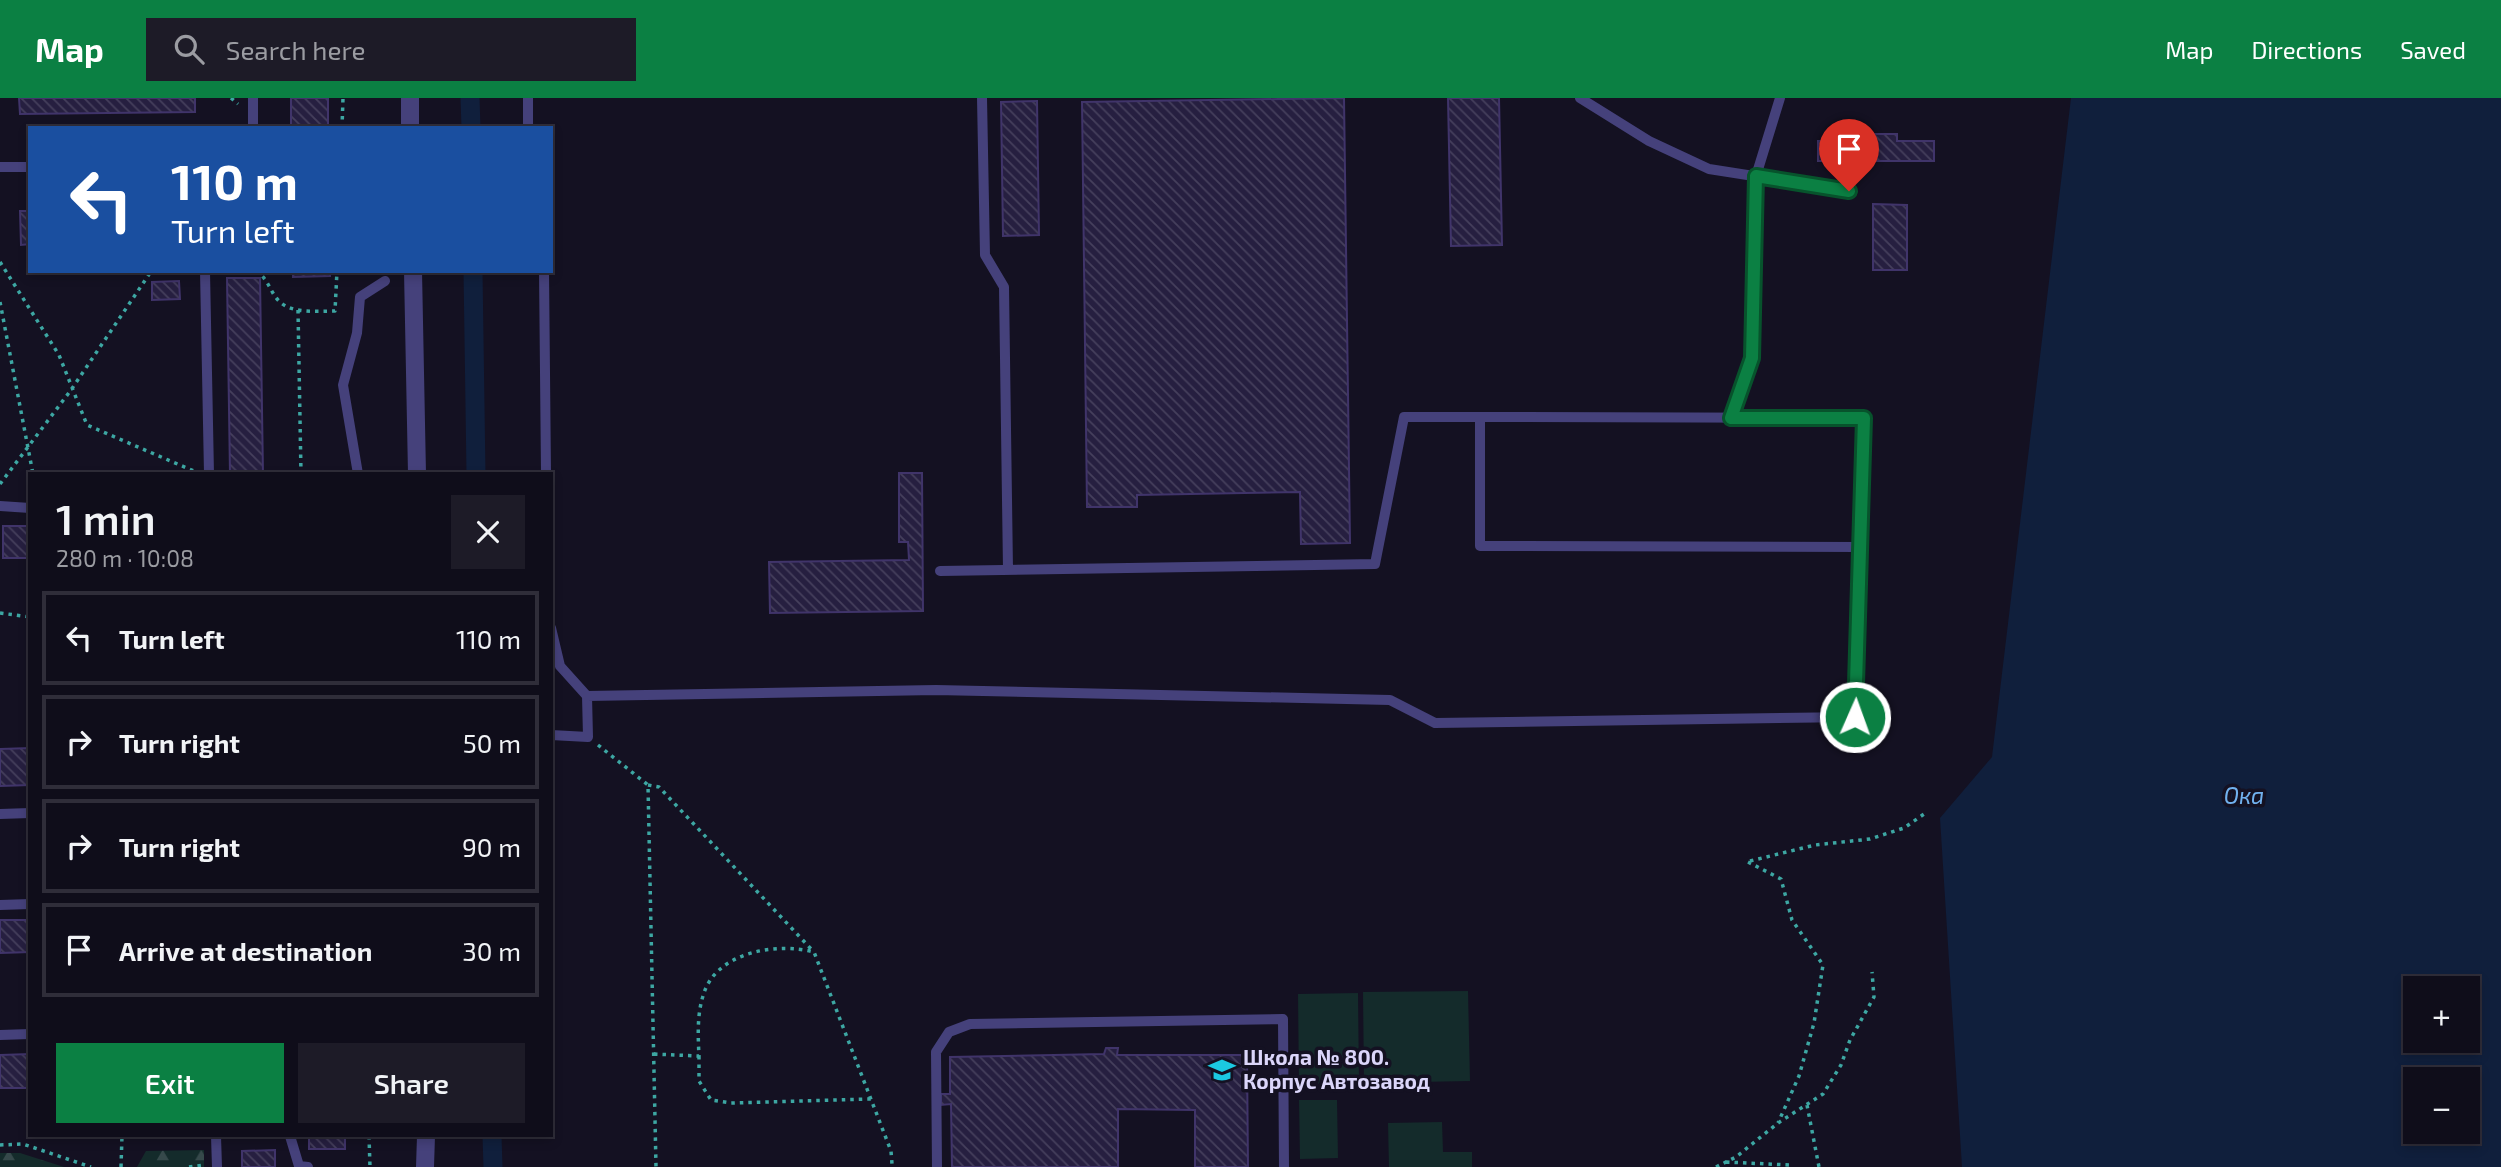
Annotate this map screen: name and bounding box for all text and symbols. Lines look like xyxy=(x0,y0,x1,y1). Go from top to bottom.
search box xyxy=(146,18,636,81)
text: Map xyxy=(35,29,104,69)
icon: search xyxy=(170,30,208,68)
text: Search here xyxy=(226,34,365,65)
text: Map xyxy=(2165,35,2213,64)
text: Directions xyxy=(2251,35,2362,64)
text: Saved xyxy=(2400,35,2466,64)
pin xyxy=(1819,119,1879,191)
icon: arrive xyxy=(1830,130,1868,168)
text: 110 m xyxy=(171,151,298,210)
icon: left xyxy=(56,154,147,245)
text: Turn left xyxy=(171,211,295,249)
text: 1 min xyxy=(56,493,156,543)
button: close xyxy=(451,495,525,569)
text: 280 m · 10:08 xyxy=(56,544,194,572)
icon: left xyxy=(60,619,98,657)
text: Turn left xyxy=(119,623,225,654)
text: 110 m xyxy=(456,623,521,654)
position arrow xyxy=(1818,680,1892,754)
icon: right xyxy=(60,723,98,761)
text: Turn right xyxy=(119,727,240,758)
text: 50 m xyxy=(463,727,521,758)
water label: Ока xyxy=(2224,781,2264,809)
icon: right xyxy=(60,827,98,865)
text: Turn right xyxy=(119,831,240,862)
text: 90 m xyxy=(462,831,521,862)
icon: arrive xyxy=(60,931,98,969)
text: Arrive at destination xyxy=(119,935,372,966)
text: 30 m xyxy=(462,935,521,966)
map controls xyxy=(2403,976,2480,1144)
button: + xyxy=(2403,976,2480,1053)
button: Exit xyxy=(56,1043,284,1123)
button: Share xyxy=(298,1043,525,1123)
place label: Школа № 800. Корпус Автозавод xyxy=(1243,1044,1430,1093)
school or university icon: Школа № 800. Корпус Автозавод xyxy=(1207,1055,1237,1085)
button: − xyxy=(2403,1067,2480,1144)

